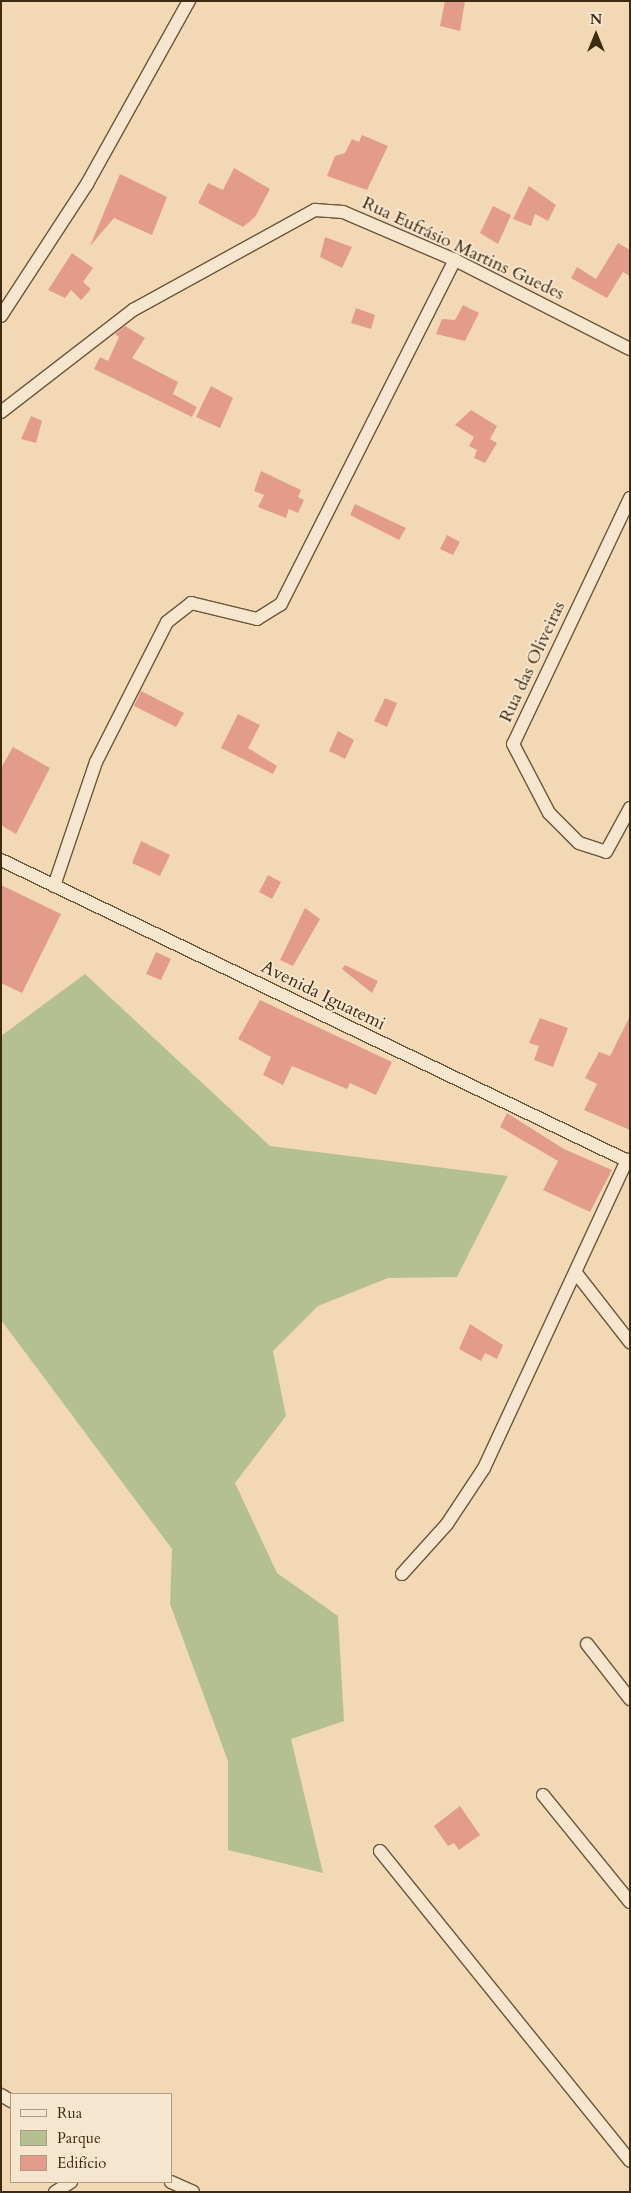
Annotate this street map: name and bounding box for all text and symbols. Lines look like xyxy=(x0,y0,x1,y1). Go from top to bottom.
north arrow xyxy=(571,10,621,60)
text: N xyxy=(590,10,602,29)
street label: Rua Eufrásio Martins Guedes xyxy=(358,193,568,305)
street label: Rua das Oliveiras xyxy=(496,598,570,726)
street label: Avenida Iguatemi xyxy=(257,957,389,1035)
legend xyxy=(10,2093,172,2183)
text: Rua xyxy=(57,2103,82,2123)
text: Parque xyxy=(57,2128,101,2148)
text: Edifício xyxy=(57,2153,106,2173)

